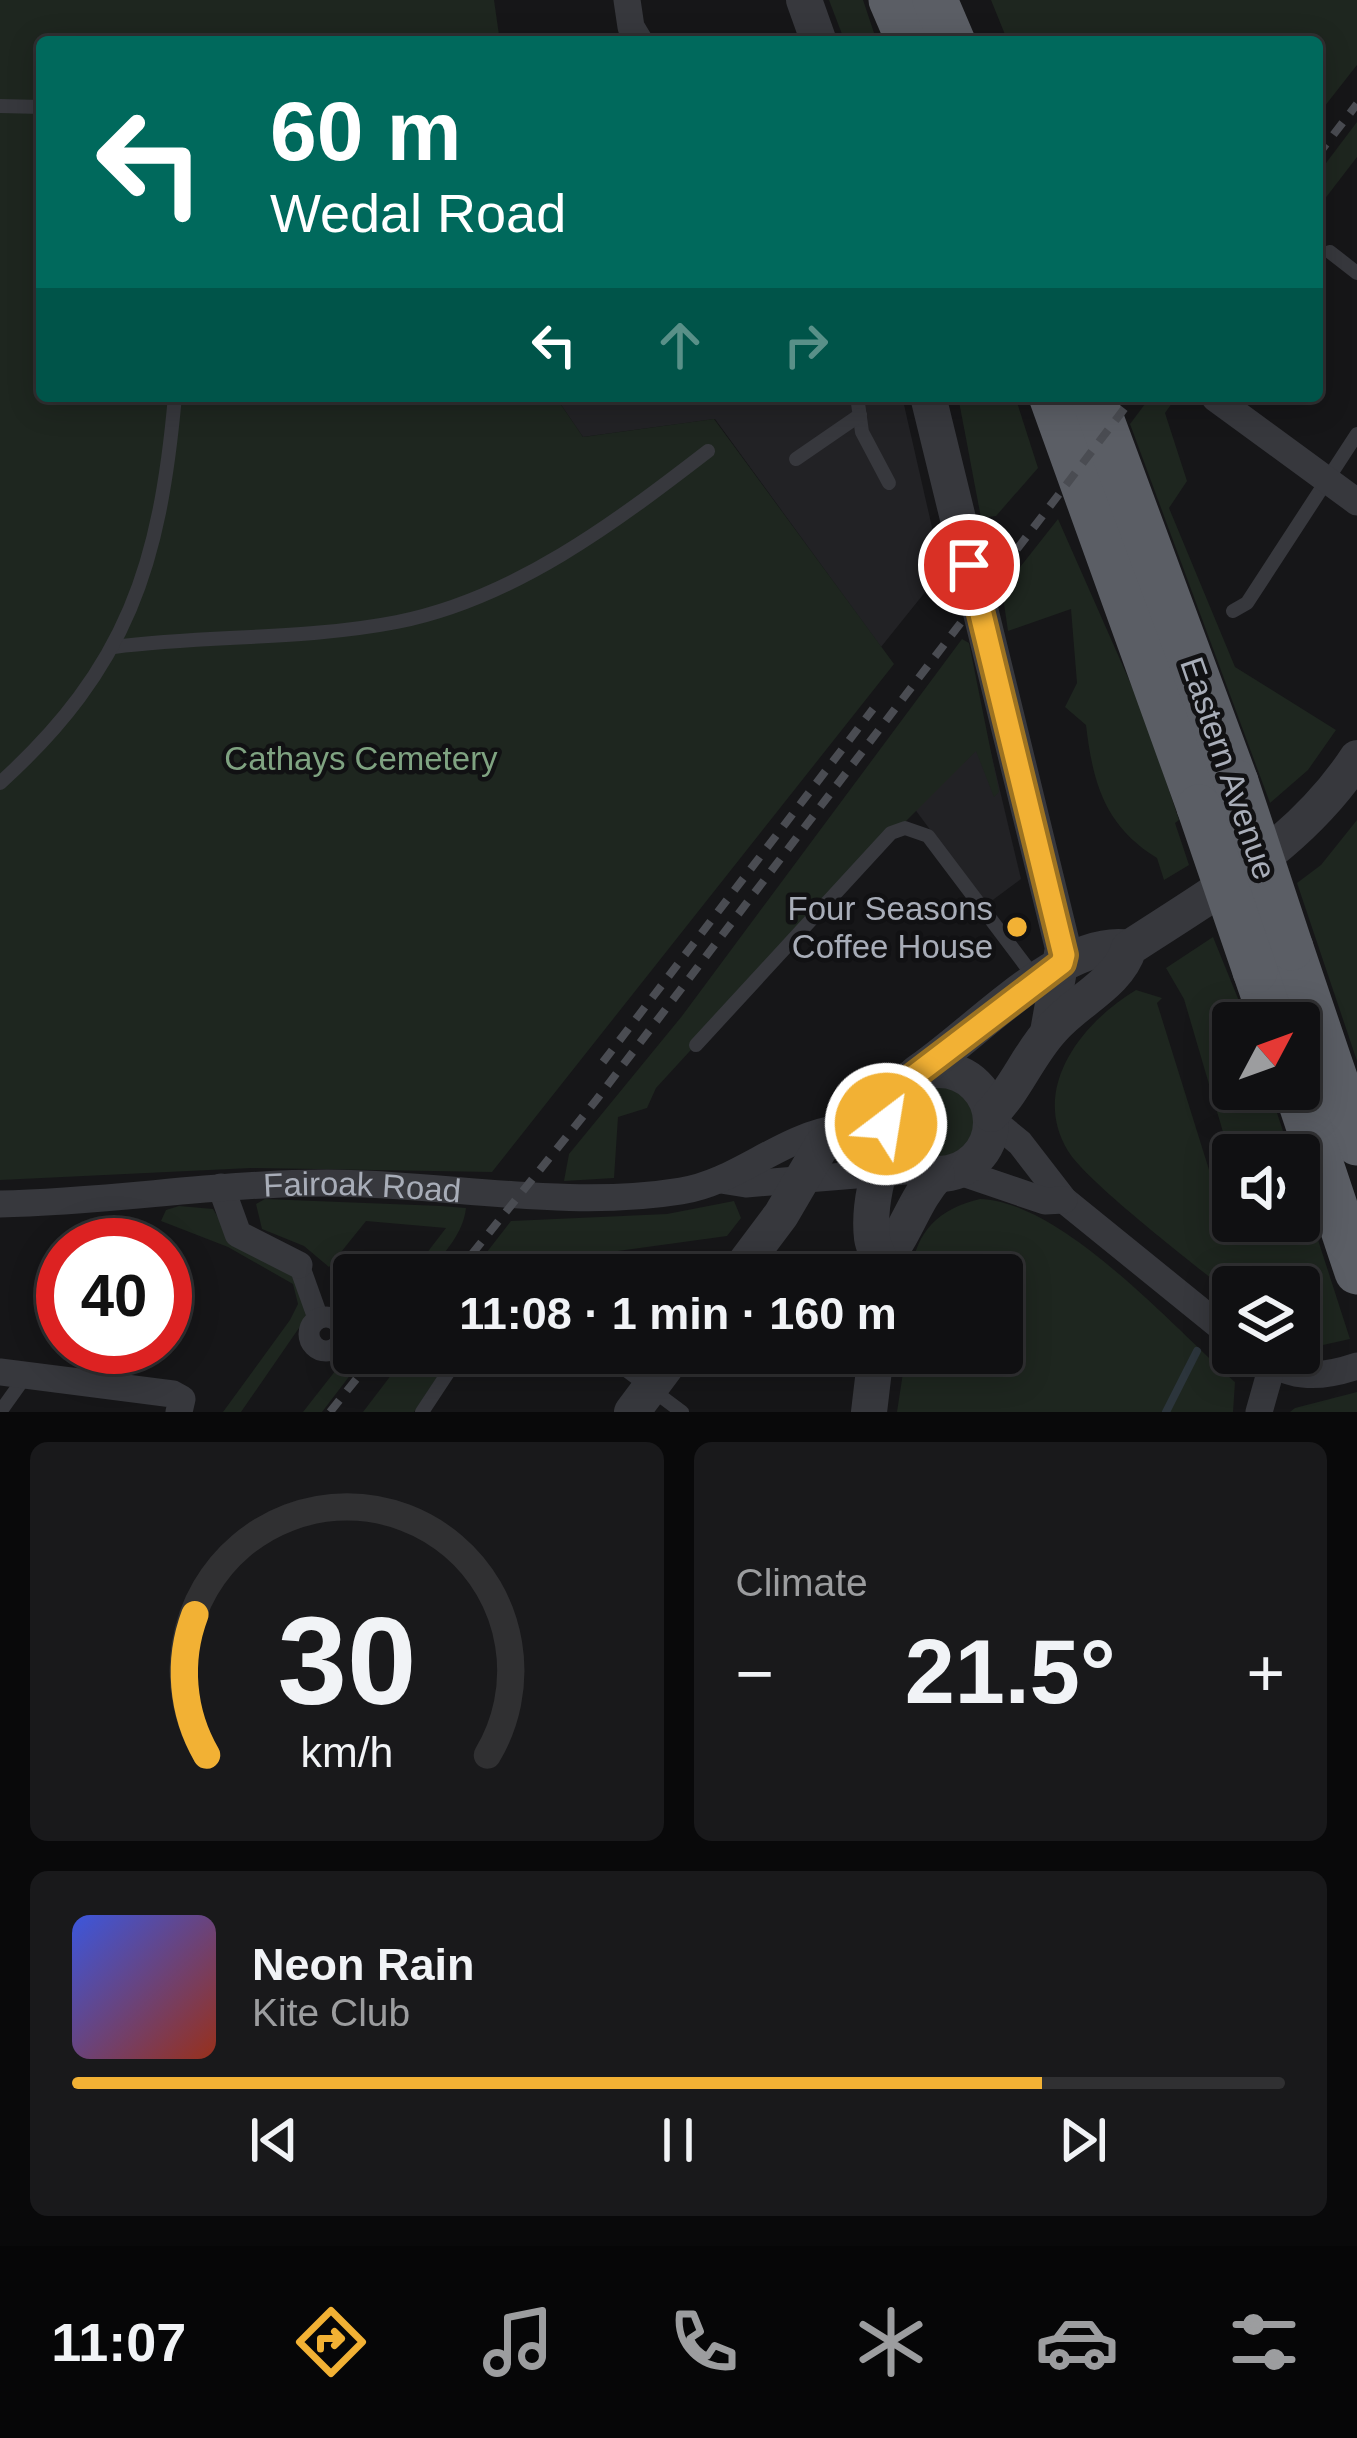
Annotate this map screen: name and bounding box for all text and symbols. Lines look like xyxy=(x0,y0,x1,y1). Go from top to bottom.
icon: left xyxy=(72,84,228,240)
text: 60 m xyxy=(270,84,461,178)
text: Wedal Road xyxy=(270,183,566,243)
icon: left xyxy=(521,312,587,378)
icon: ahead xyxy=(647,312,713,378)
icon: right xyxy=(773,312,839,378)
pin xyxy=(918,514,1020,616)
icon: arrive xyxy=(936,532,1002,598)
street label: Eastern Avenue xyxy=(1173,652,1284,884)
park label: Cathays Cemetery xyxy=(224,740,498,777)
place label: Four Seasons Coffee House xyxy=(788,890,993,965)
marker: Four Seasons Coffee House xyxy=(1004,914,1030,940)
north arrow xyxy=(1212,1002,1320,1110)
map controls xyxy=(1212,1002,1320,1374)
position arrow xyxy=(823,1061,949,1187)
button: sound xyxy=(1212,1134,1320,1242)
street label: Fairoak Road xyxy=(262,1165,463,1210)
speed limit sign: 40 xyxy=(36,1218,192,1374)
button: layers xyxy=(1212,1266,1320,1374)
text: 11:08 · 1 min · 160 m xyxy=(459,1288,897,1339)
text: Climate xyxy=(736,1561,868,1604)
text: 30 xyxy=(277,1591,416,1730)
text: 21.5° xyxy=(905,1622,1116,1722)
text: − xyxy=(736,1636,774,1710)
text: + xyxy=(1246,1636,1285,1710)
text: km/h xyxy=(300,1727,393,1775)
text: Neon Rain xyxy=(252,1939,475,1990)
text: Kite Club xyxy=(252,1991,410,2034)
icon: previous xyxy=(241,2107,307,2173)
icon: pause xyxy=(645,2107,711,2173)
icon: next xyxy=(1050,2107,1116,2173)
icon: directions xyxy=(289,2300,373,2384)
icon: music xyxy=(476,2300,560,2384)
icon: phone xyxy=(662,2300,746,2384)
icon: climate xyxy=(849,2300,933,2384)
icon: car xyxy=(1035,2300,1119,2384)
icon: filters xyxy=(1222,2300,1306,2384)
text: 11:07 xyxy=(51,2312,186,2372)

